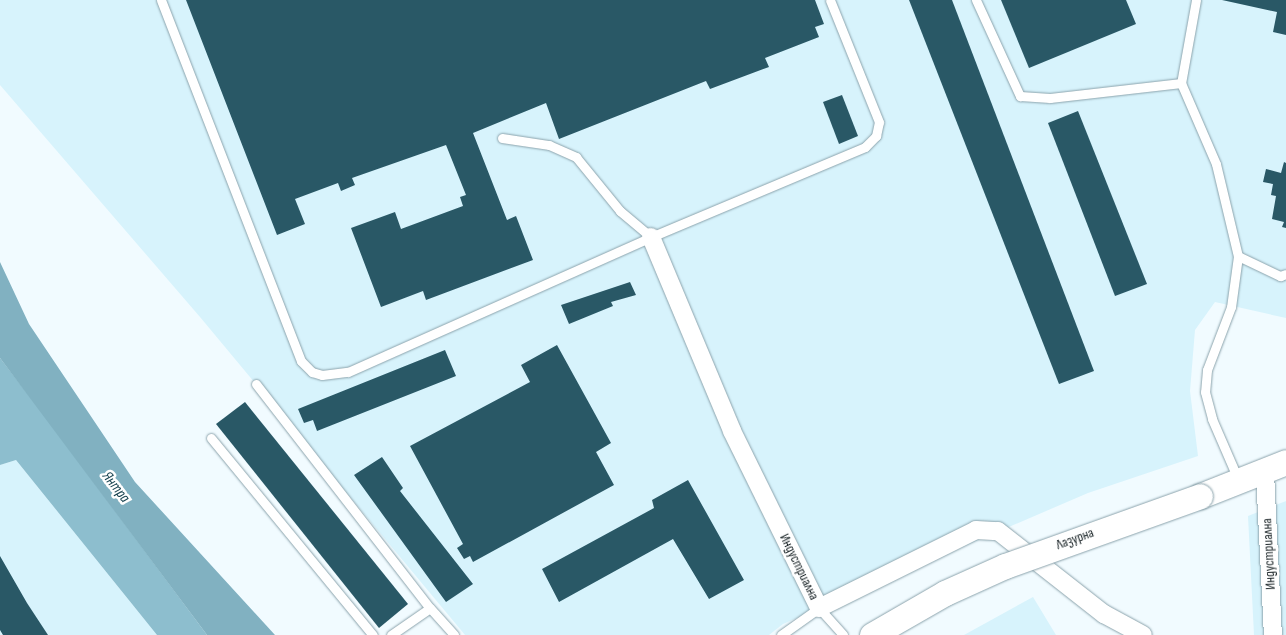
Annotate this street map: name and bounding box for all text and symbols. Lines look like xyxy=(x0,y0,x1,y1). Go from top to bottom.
water label: Янтра xyxy=(98,468,134,506)
street label: Индустриална xyxy=(1259,518,1279,590)
street label: Лазурна xyxy=(1054,524,1096,554)
street label: Индустриална xyxy=(776,531,822,603)

